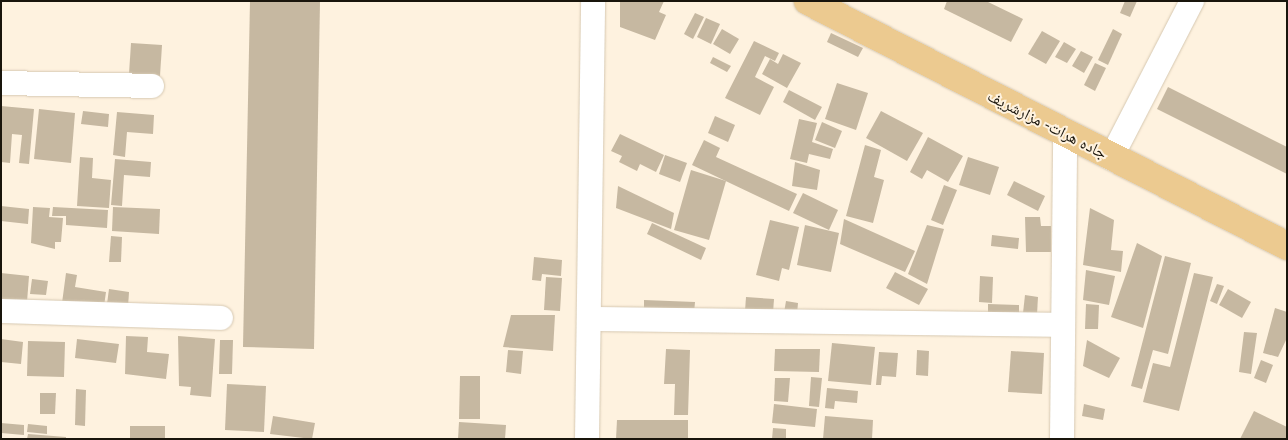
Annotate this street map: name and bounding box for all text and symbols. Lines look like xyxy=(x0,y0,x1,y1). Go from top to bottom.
street label: جاده هرات- مزارشریف xyxy=(984,87,1110,163)

